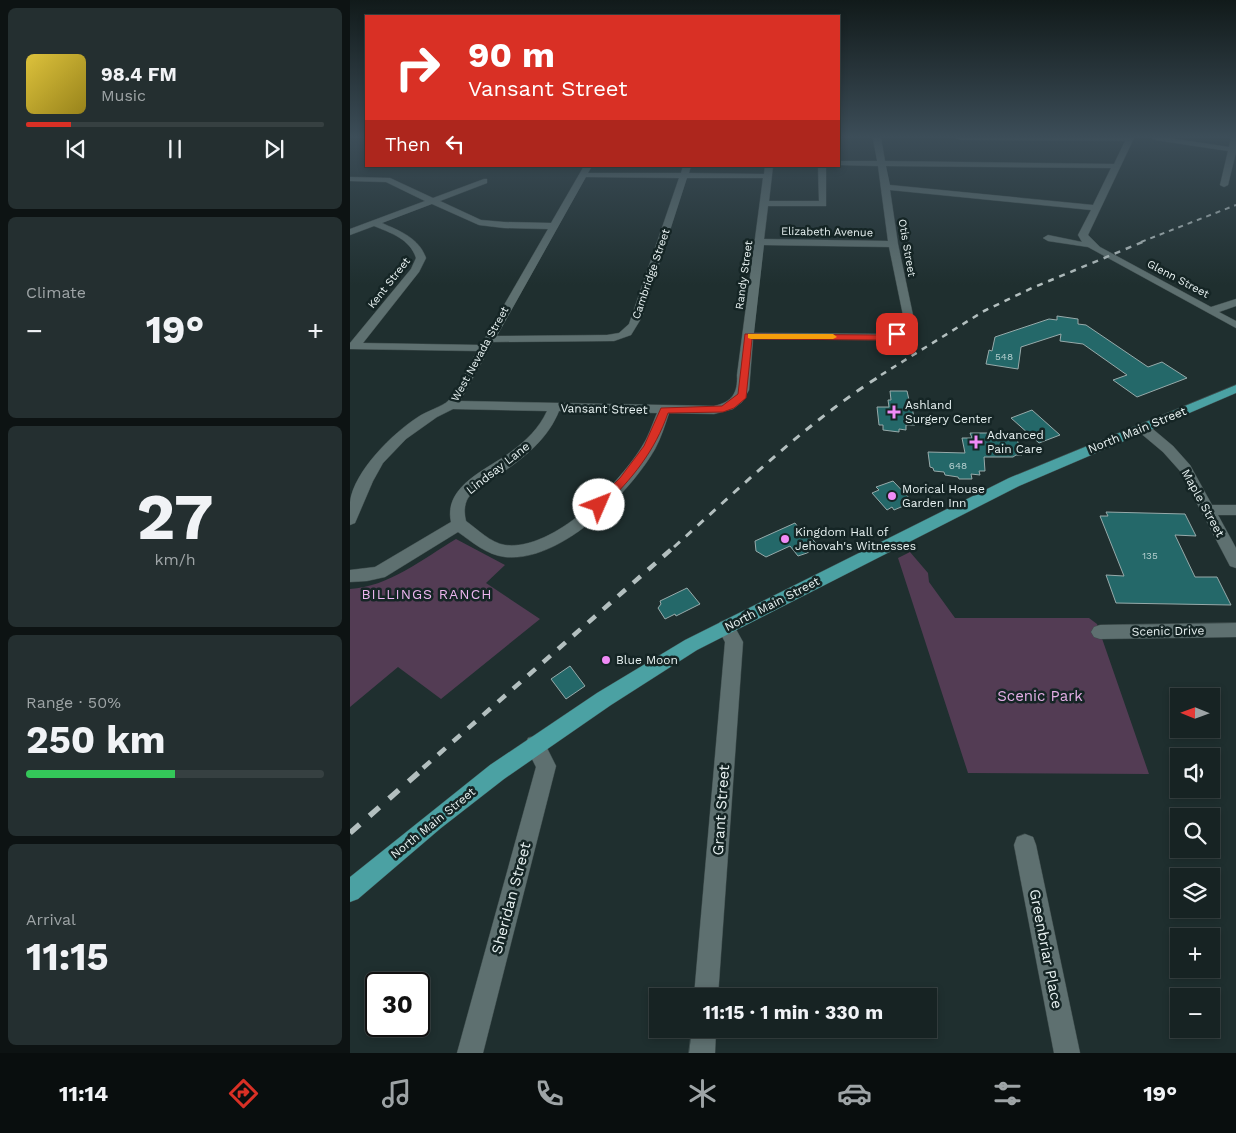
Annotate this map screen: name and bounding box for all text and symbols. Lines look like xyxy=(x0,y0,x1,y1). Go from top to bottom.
text: 90 m xyxy=(468,34,555,76)
icon: right xyxy=(385,35,450,100)
text: 98.4 FM xyxy=(101,63,177,86)
text: Vansant Street xyxy=(468,76,627,101)
text: Music xyxy=(101,86,146,105)
icon: left xyxy=(441,130,469,158)
text: Then xyxy=(385,133,431,156)
icon: previous xyxy=(62,135,90,163)
icon: pause xyxy=(161,135,189,163)
icon: next xyxy=(260,135,288,163)
street label: Otis Street xyxy=(896,218,919,278)
street label: Elizabeth Avenue xyxy=(781,225,873,239)
street label: Cambridge Street xyxy=(629,227,673,321)
street label: Randy Street xyxy=(733,239,755,310)
street label: Kent Street xyxy=(365,255,413,311)
street label: Glenn Street xyxy=(1145,257,1211,301)
text: Climate xyxy=(26,283,86,302)
street label: West Nevada Street xyxy=(449,304,512,404)
text: 19° xyxy=(146,308,204,352)
pin xyxy=(876,313,918,355)
text: − xyxy=(26,314,43,347)
text: + xyxy=(307,314,324,347)
icon: arrive xyxy=(883,320,911,348)
house number: 548 xyxy=(995,351,1013,362)
place label: Ashland Surgery Center xyxy=(905,398,992,426)
street label: Vansant Street xyxy=(560,401,648,417)
street label: North Main Street xyxy=(1086,404,1188,456)
marker: Ashland Surgery Center xyxy=(887,405,901,419)
place label: Advanced Pain Care xyxy=(987,428,1044,456)
marker: Advanced Pain Care xyxy=(969,435,983,449)
street label: Lindsay Lane xyxy=(464,439,532,497)
house number: 648 xyxy=(949,460,967,471)
street label: Maple Street xyxy=(1179,467,1227,539)
position arrow xyxy=(572,478,624,530)
text: 27 xyxy=(136,479,214,555)
place label: Morical House Garden Inn xyxy=(902,482,985,510)
marker: Morical House Garden Inn xyxy=(886,490,898,502)
place label: Kingdom Hall of Jehovah's Witnesses xyxy=(795,525,916,553)
marker: Kingdom Hall of Jehovah's Witnesses xyxy=(779,533,791,545)
text: km/h xyxy=(154,550,196,569)
house number: 135 xyxy=(1142,550,1158,561)
street label: North Main Street xyxy=(722,574,822,634)
district label: BILLINGS RANCH xyxy=(361,586,493,602)
street label: Scenic Drive xyxy=(1132,623,1204,639)
place label: Blue Moon xyxy=(616,653,678,667)
marker: Blue Moon xyxy=(600,654,612,666)
park label: Scenic Park xyxy=(997,687,1083,705)
north arrow xyxy=(1170,688,1220,738)
map controls xyxy=(1170,688,1220,1038)
text: Range · 50% xyxy=(26,693,121,712)
text: 250 km xyxy=(26,718,166,762)
button: sound xyxy=(1170,748,1220,798)
street label: Grant Street xyxy=(709,763,733,856)
street label: North Main Street xyxy=(388,785,478,861)
button: search xyxy=(1170,808,1220,858)
street label: Sheridan Street xyxy=(487,839,535,956)
button: layers xyxy=(1170,868,1220,918)
street label: Greenbriar Place xyxy=(1026,888,1066,1010)
text: Arrival xyxy=(26,910,76,929)
button: + xyxy=(1170,928,1220,978)
text: 11:15 xyxy=(26,935,109,979)
speed limit sign: 30 xyxy=(365,972,430,1037)
button: − xyxy=(1170,988,1220,1038)
text: 11:15 · 1 min · 330 m xyxy=(703,1001,883,1024)
icon: directions xyxy=(226,1076,261,1111)
icon: music xyxy=(379,1076,414,1111)
icon: phone xyxy=(532,1076,567,1111)
icon: climate xyxy=(685,1076,720,1111)
icon: car xyxy=(837,1076,872,1111)
icon: filters xyxy=(990,1076,1025,1111)
text: 11:14 xyxy=(59,1081,108,1106)
text: 19° xyxy=(1143,1081,1177,1106)

